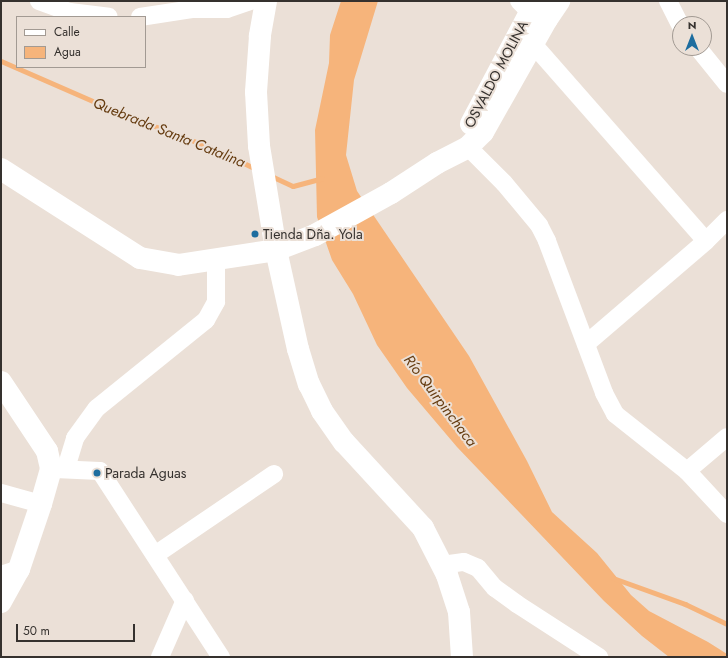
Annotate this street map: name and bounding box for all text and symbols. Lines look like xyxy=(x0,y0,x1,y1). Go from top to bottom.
legend xyxy=(16,16,146,68)
north arrow xyxy=(672,16,712,56)
street label: OSVALDO MOLINA xyxy=(461,17,531,131)
text: N xyxy=(688,17,696,33)
text: Calle xyxy=(54,23,80,41)
text: Agua xyxy=(54,43,81,61)
water label: Quebrada Santa Catalina xyxy=(90,94,248,172)
place label: Tienda Dña. Yola xyxy=(263,226,363,242)
marker: Tienda Dña. Yola xyxy=(250,229,260,239)
water label: Río Quirpinchaca xyxy=(400,352,480,450)
place label: Parada Aguas xyxy=(105,465,186,481)
marker: Parada Aguas xyxy=(92,468,102,478)
scale bar xyxy=(18,616,137,642)
text: 50 m xyxy=(23,622,50,640)

